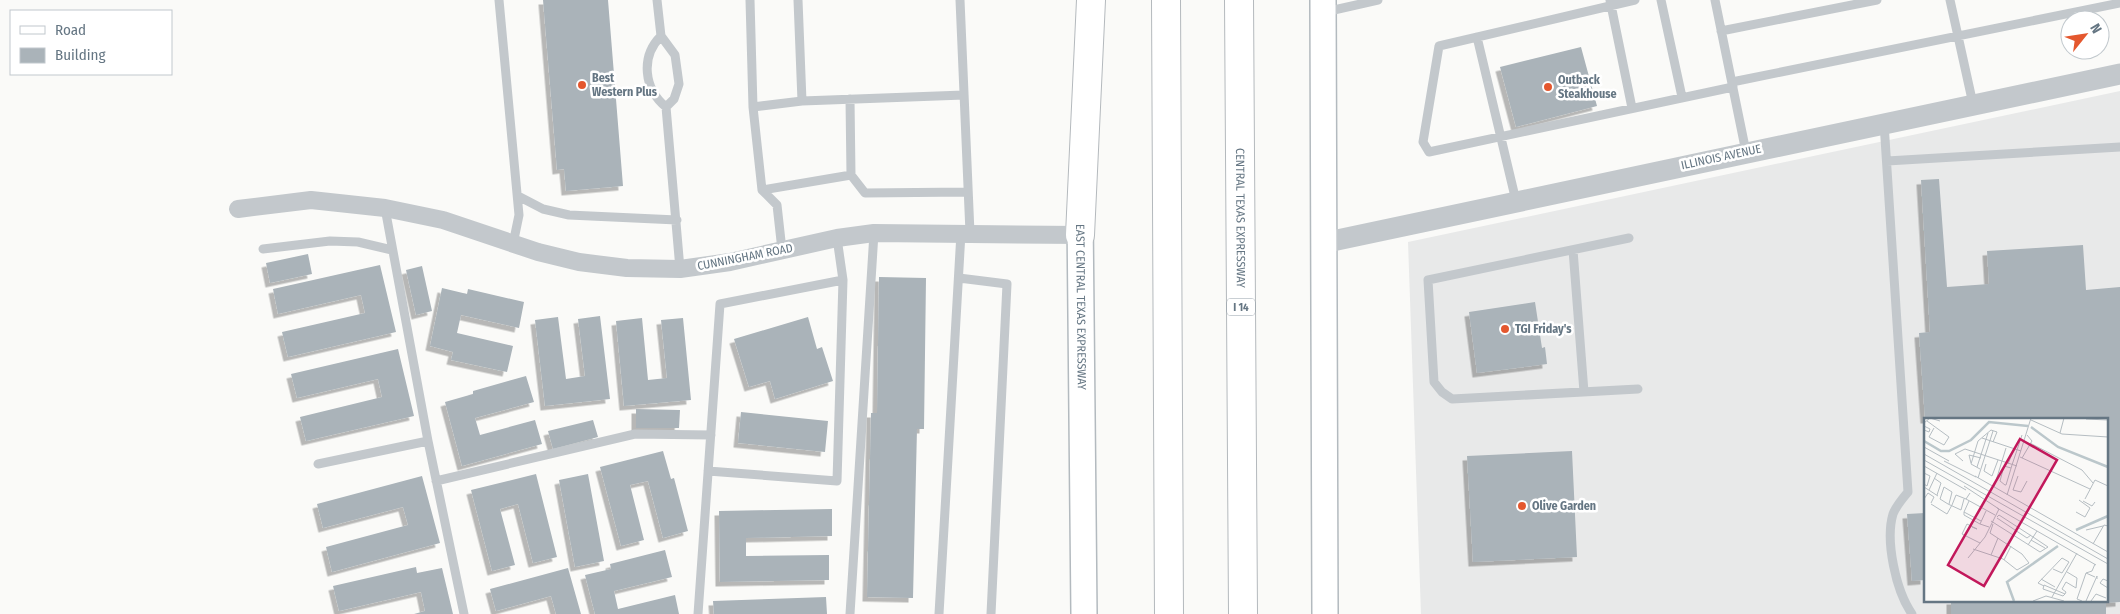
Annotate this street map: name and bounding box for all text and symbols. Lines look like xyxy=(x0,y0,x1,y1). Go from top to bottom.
legend xyxy=(10,10,172,75)
north arrow xyxy=(2060,10,2110,60)
text: Road xyxy=(55,21,86,39)
text: N xyxy=(2086,21,2105,37)
text: Building xyxy=(55,46,106,64)
place label: Best Western Plus xyxy=(592,71,658,99)
place label: Outback Steakhouse xyxy=(1558,73,1617,101)
marker: Best Western Plus xyxy=(576,79,588,91)
marker: Outback Steakhouse xyxy=(1542,81,1554,93)
street label: ILLINOIS AVENUE xyxy=(1680,142,1763,172)
street label: CENTRAL TEXAS EXPRESSWAY xyxy=(1233,148,1248,288)
street label: EAST CENTRAL TEXAS EXPRESSWAY xyxy=(1073,224,1089,390)
street label: CUNNINGHAM ROAD xyxy=(696,241,794,273)
road number: I 14 xyxy=(1227,298,1255,316)
place label: TGI Friday's xyxy=(1515,322,1572,336)
marker: TGI Friday's xyxy=(1499,323,1511,335)
inset map xyxy=(1924,418,2108,602)
place label: Olive Garden xyxy=(1532,499,1596,513)
marker: Olive Garden xyxy=(1516,500,1528,512)

